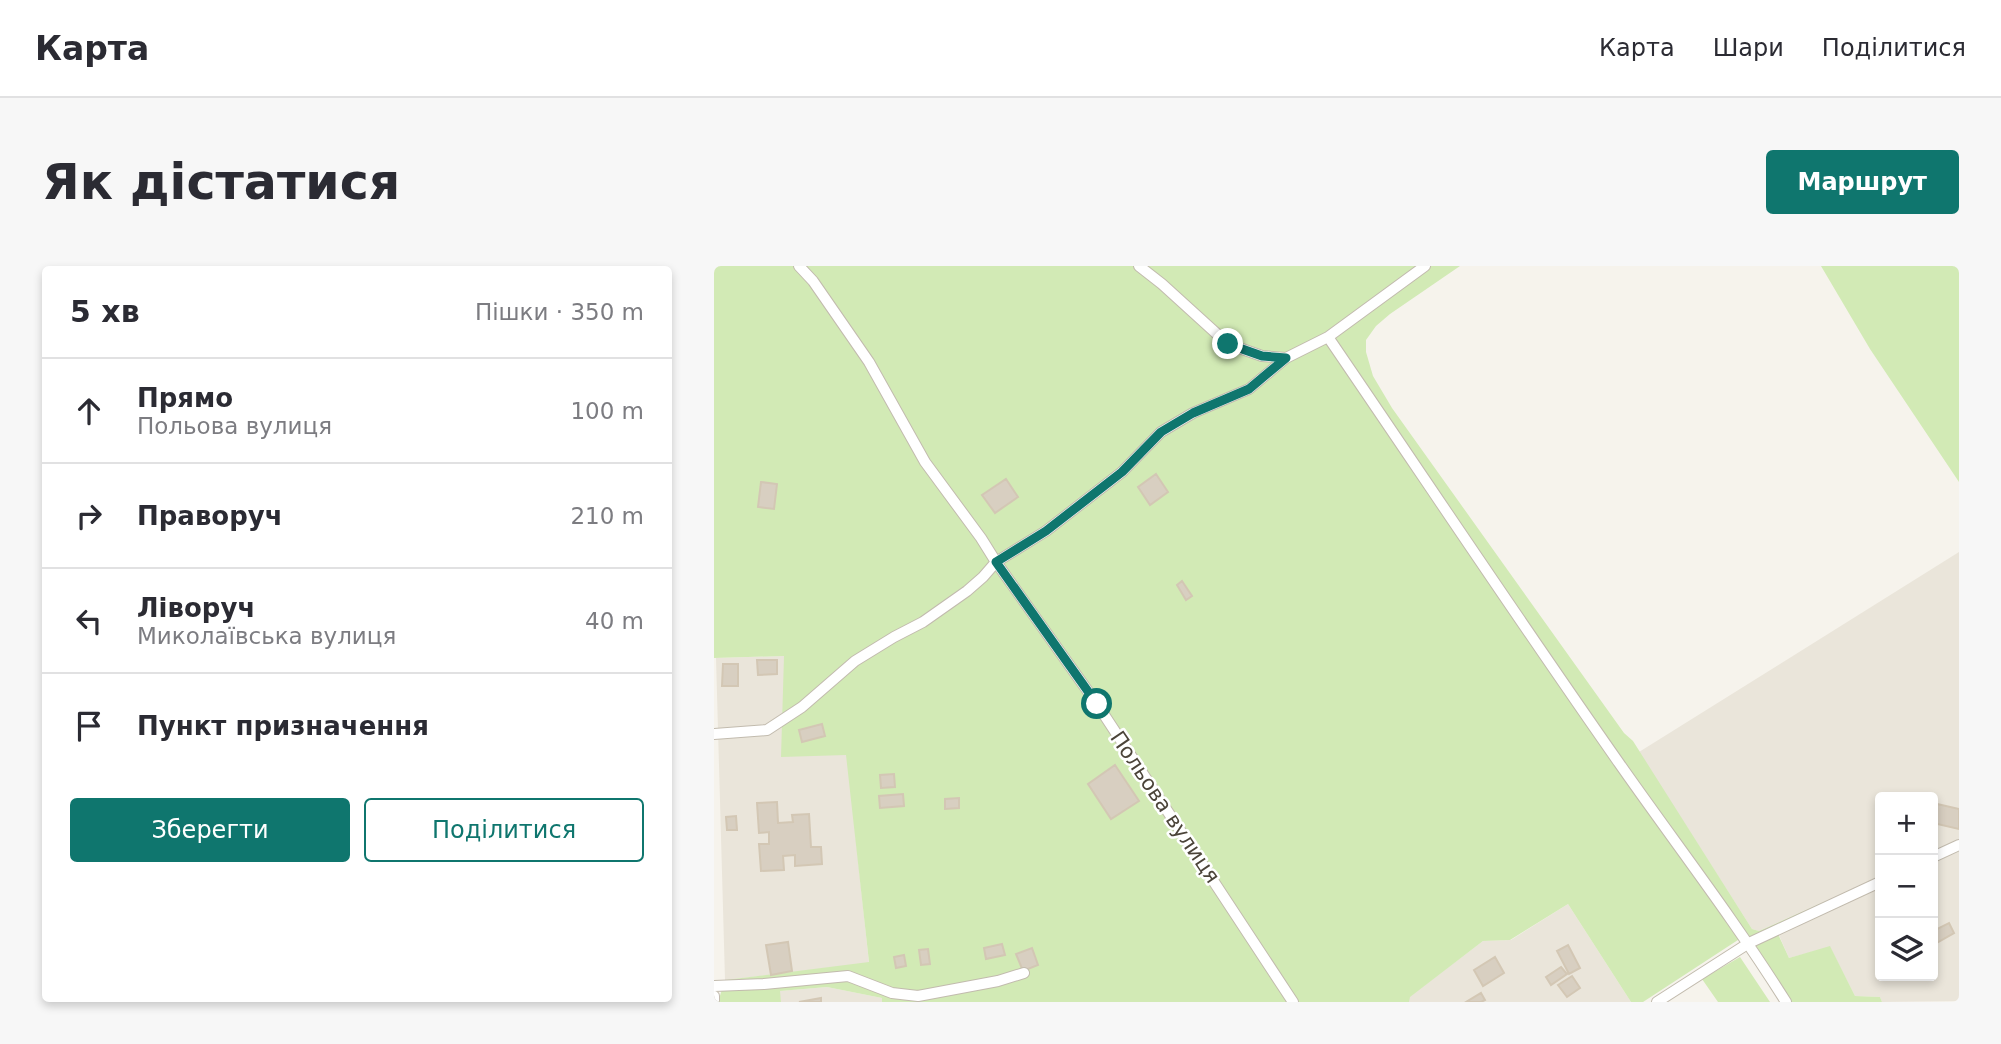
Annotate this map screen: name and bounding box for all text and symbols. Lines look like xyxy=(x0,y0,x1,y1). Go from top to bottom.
text: Карта xyxy=(35,29,149,68)
text: Карта xyxy=(1599,34,1675,62)
text: Шари xyxy=(1713,34,1784,62)
text: Поділитися xyxy=(1822,34,1966,62)
button: Маршрут xyxy=(1766,150,1959,214)
text: Як дістатися xyxy=(42,154,400,211)
text: 5 хв xyxy=(70,294,140,329)
text: Пішки · 350 m xyxy=(475,299,644,325)
route end xyxy=(1212,328,1243,359)
text: Прямо xyxy=(137,383,233,413)
icon: ahead xyxy=(70,392,108,430)
text: 100 m xyxy=(570,398,644,424)
text: Польова вулиця xyxy=(137,413,332,439)
icon: right xyxy=(70,497,108,535)
text: Праворуч xyxy=(137,501,283,531)
text: 210 m xyxy=(570,503,644,529)
text: Ліворуч xyxy=(137,593,255,623)
icon: left xyxy=(70,602,108,640)
text: 40 m xyxy=(585,608,644,634)
text: Миколаївська вулиця xyxy=(137,623,396,649)
route start xyxy=(1081,688,1112,719)
icon: arrive xyxy=(70,707,108,745)
text: Пункт призначення xyxy=(137,711,429,741)
street label: Польова вулиця xyxy=(1105,726,1225,888)
map controls xyxy=(1875,792,1938,981)
button: + xyxy=(1875,792,1938,855)
button: Зберегти xyxy=(70,798,350,862)
button: Поділитися xyxy=(364,798,644,862)
button: − xyxy=(1875,855,1938,918)
button: layers xyxy=(1875,918,1938,981)

